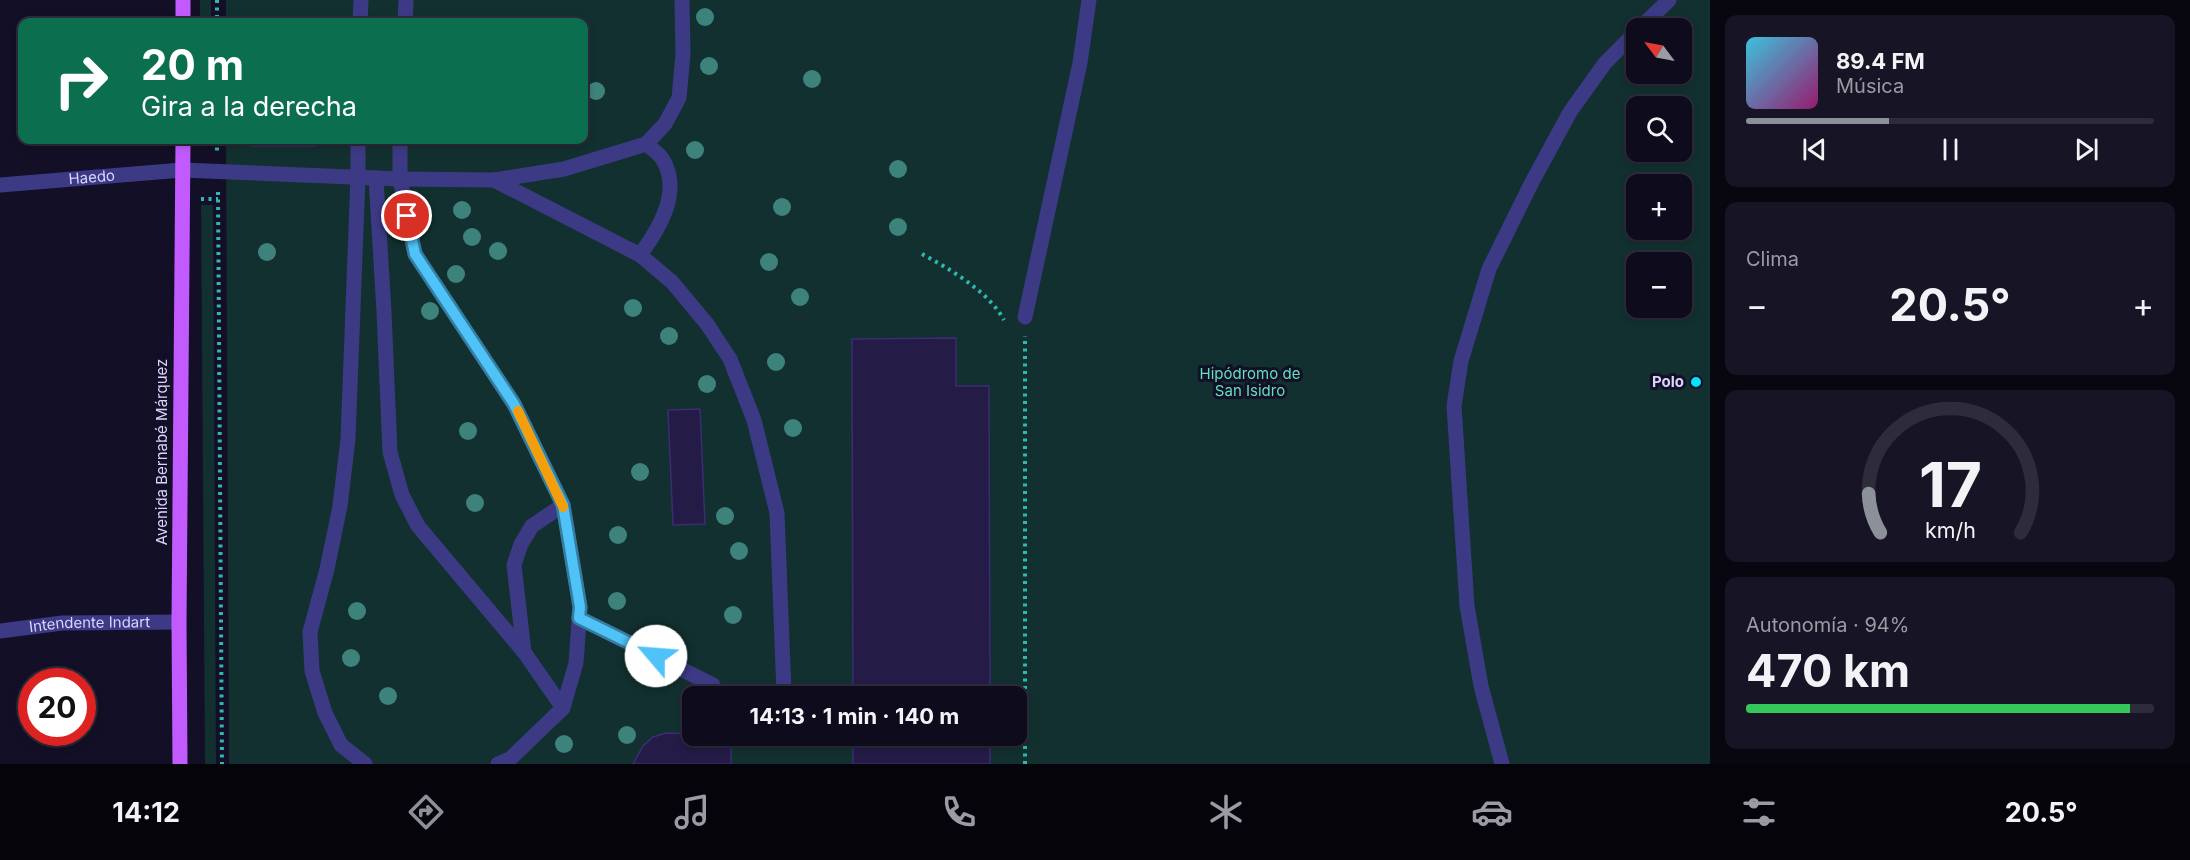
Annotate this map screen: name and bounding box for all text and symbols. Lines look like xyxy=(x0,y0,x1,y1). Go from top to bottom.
north arrow xyxy=(1626,18,1692,84)
map controls xyxy=(1626,18,1692,318)
text: 20 m xyxy=(141,39,244,90)
icon: right xyxy=(42,42,120,120)
text: 89.4 FM xyxy=(1836,48,1925,74)
text: Música xyxy=(1836,74,1904,98)
text: Gira a la derecha xyxy=(141,90,357,123)
button: search xyxy=(1626,96,1692,162)
icon: previous xyxy=(1798,133,1831,166)
icon: pause xyxy=(1934,133,1967,166)
icon: next xyxy=(2070,133,2103,166)
street label: Haedo xyxy=(68,166,116,188)
button: + xyxy=(1626,174,1692,240)
pin xyxy=(381,190,432,241)
icon: arrive xyxy=(390,199,423,232)
text: Clima xyxy=(1746,247,1799,271)
button: − xyxy=(1626,252,1692,318)
text: 20.5° xyxy=(1889,277,2011,332)
text: − xyxy=(1746,285,1768,325)
text: + xyxy=(2132,285,2154,325)
street label: Avenida Bernabé Márquez xyxy=(152,359,171,545)
park label: Hipódromo de San Isidro xyxy=(1200,364,1300,400)
place label: Polo xyxy=(1652,372,1684,391)
marker: Polo xyxy=(1689,375,1703,389)
text: 17 xyxy=(1918,447,1982,522)
text: km/h xyxy=(1925,517,1975,543)
street label: Intendente Indart xyxy=(28,612,150,636)
text: Autonomía · 94% xyxy=(1746,613,1909,637)
position arrow xyxy=(624,624,688,688)
text: 470 km xyxy=(1746,643,1910,698)
speed limit sign: 20 xyxy=(18,668,96,746)
text: 14:13 · 1 min · 140 m xyxy=(750,703,959,729)
icon: directions xyxy=(405,791,447,833)
icon: music xyxy=(671,791,713,833)
icon: phone xyxy=(938,791,980,833)
icon: climate xyxy=(1205,791,1247,833)
icon: car xyxy=(1471,791,1513,833)
icon: filters xyxy=(1738,791,1780,833)
text: 14:12 xyxy=(112,796,180,829)
text: 20.5° xyxy=(2005,796,2078,829)

